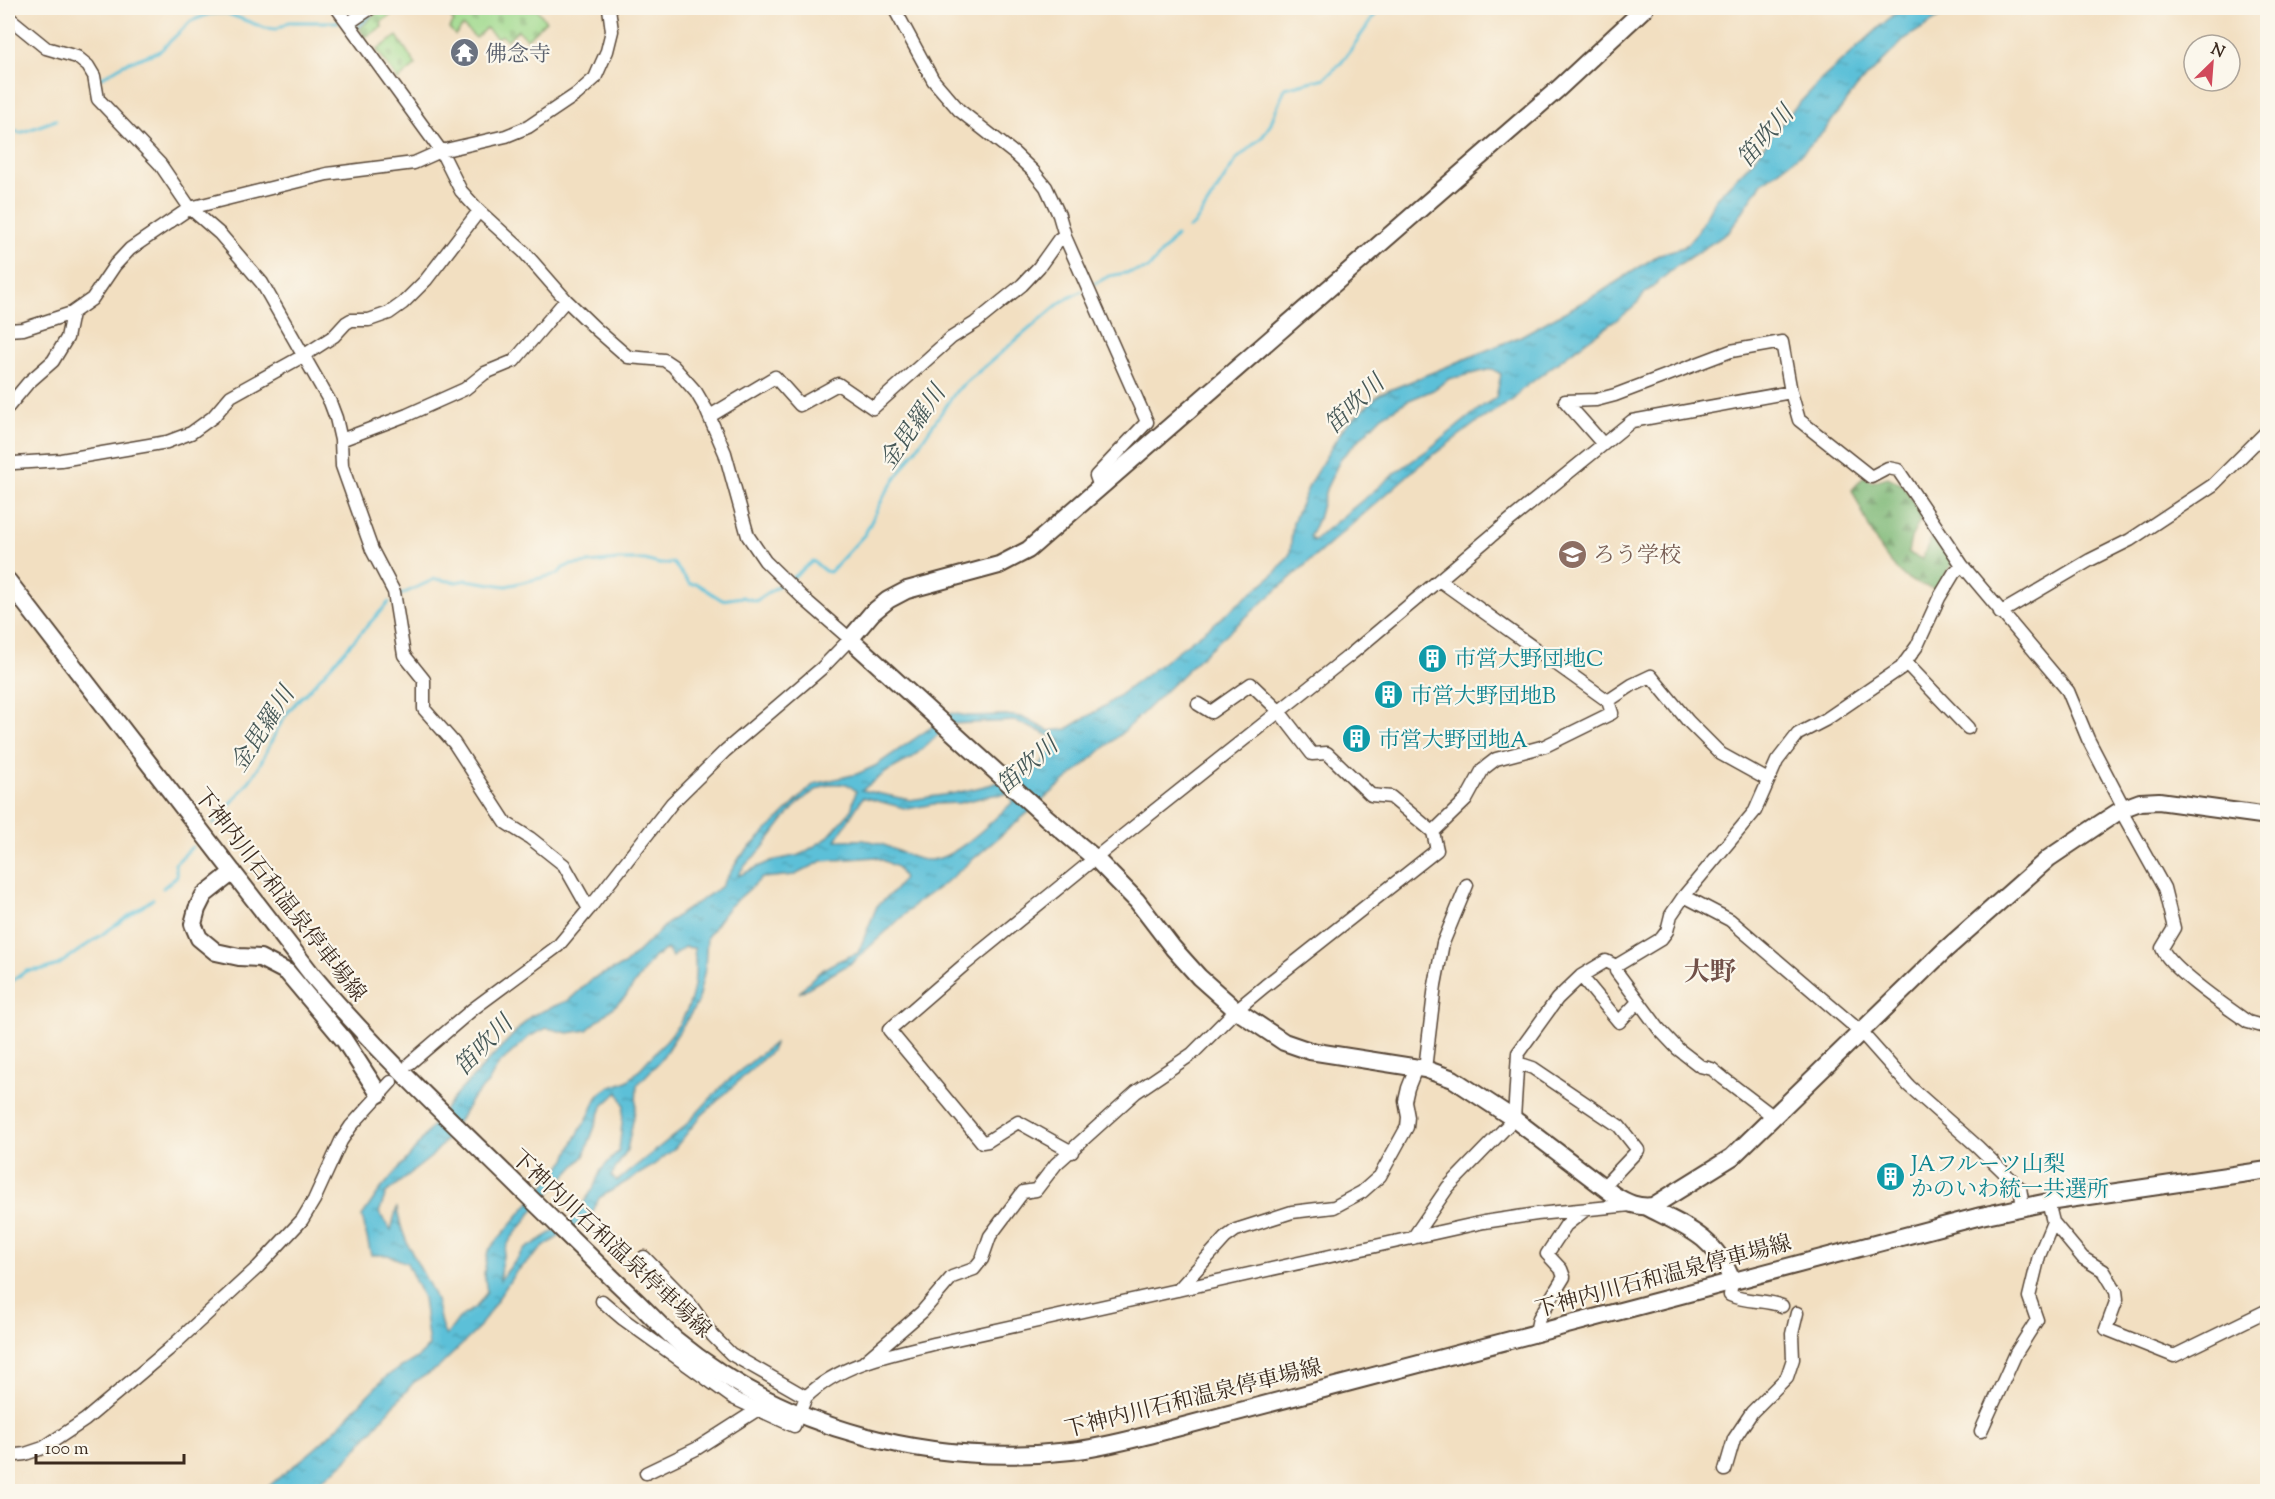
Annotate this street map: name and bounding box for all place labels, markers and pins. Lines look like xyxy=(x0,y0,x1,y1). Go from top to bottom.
temple icon: 佛念寺 xyxy=(448,37,480,69)
place label: 佛念寺 xyxy=(485,40,551,72)
school or university icon: ろう学校 xyxy=(1556,538,1588,570)
place label: ろう学校 xyxy=(1593,541,1681,573)
building icon: 市営大野団地C xyxy=(1417,642,1449,674)
place label: 市営大野団地C xyxy=(1454,645,1604,677)
building icon: 市営大野団地B xyxy=(1373,679,1405,711)
place label: 市営大野団地B xyxy=(1410,682,1556,714)
building icon: 市営大野団地A xyxy=(1341,723,1373,755)
place label: 市営大野団地A xyxy=(1378,726,1528,758)
place label: JAフルーツ山梨 かのいわ統一共選所 xyxy=(1910,1150,2109,1207)
building icon: JAフルーツ山梨 かのいわ統一共選所 xyxy=(1874,1160,1906,1192)

